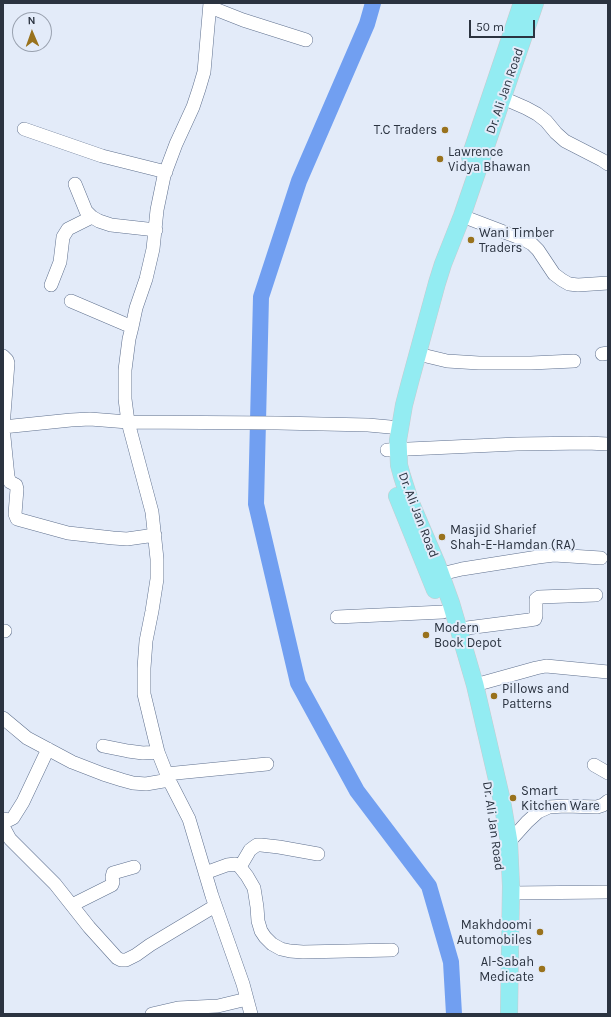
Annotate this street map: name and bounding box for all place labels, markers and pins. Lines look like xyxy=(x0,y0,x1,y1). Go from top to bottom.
place label: T.C Traders xyxy=(374,122,437,138)
marker: T.C Traders xyxy=(440,125,450,135)
place label: Lawrence Vidya Bhawan xyxy=(448,144,531,175)
marker: Lawrence Vidya Bhawan xyxy=(435,154,445,164)
place label: Wani Timber Traders xyxy=(479,225,554,256)
marker: Wani Timber Traders xyxy=(466,235,476,245)
place label: Masjid Sharief Shah-E-Hamdan (RA) xyxy=(450,522,576,553)
marker: Masjid Sharief Shah-E-Hamdan (RA) xyxy=(437,532,447,542)
place label: Modern Book Depot xyxy=(434,620,502,651)
marker: Modern Book Depot xyxy=(421,630,431,640)
place label: Pillows and Patterns xyxy=(502,681,569,712)
marker: Pillows and Patterns xyxy=(489,691,499,701)
place label: Smart Kitchen Ware xyxy=(521,783,600,814)
marker: Smart Kitchen Ware xyxy=(508,793,518,803)
place label: Makhdoomi Automobiles xyxy=(457,917,532,948)
marker: Makhdoomi Automobiles xyxy=(535,927,545,937)
place label: Al-Sabah Medicate xyxy=(479,954,534,985)
marker: Al-Sabah Medicate xyxy=(537,964,547,974)

